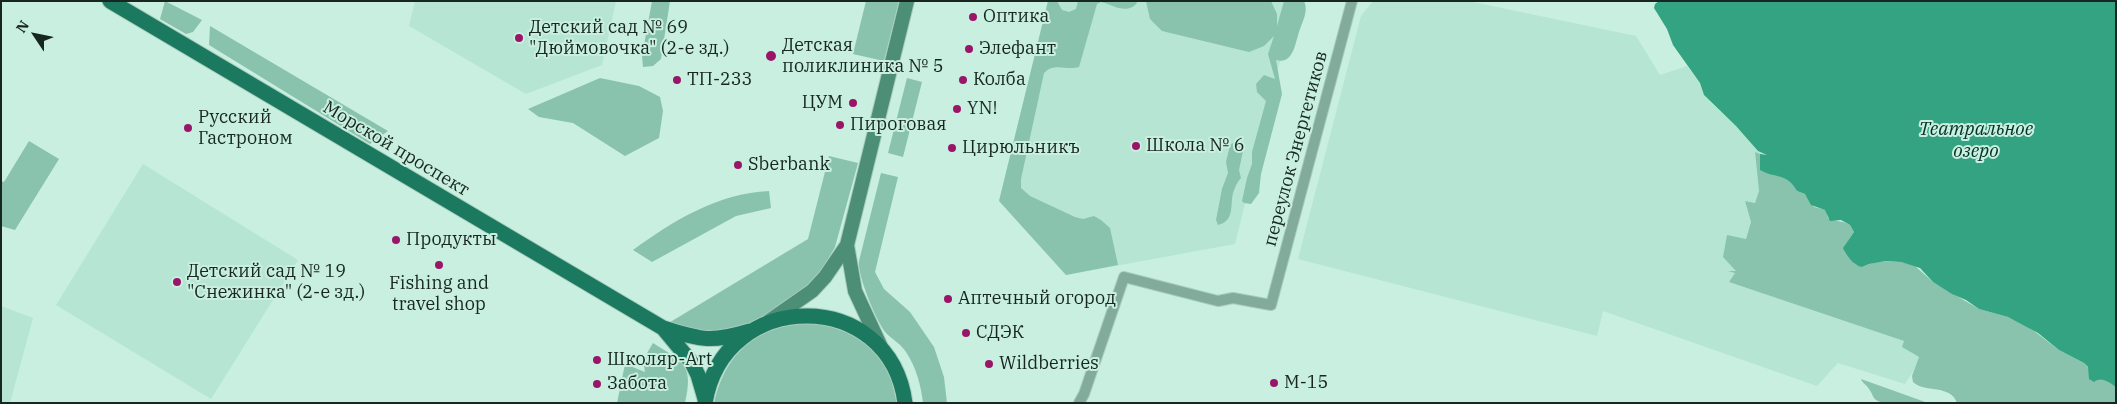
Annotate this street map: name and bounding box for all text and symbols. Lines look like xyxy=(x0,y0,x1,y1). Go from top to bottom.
place label: Оптика xyxy=(983,6,1049,28)
north arrow xyxy=(10,10,60,60)
marker: Оптика xyxy=(967,11,979,23)
text: N xyxy=(12,17,33,36)
place label: Детский сад № 69 "Дюймовочка" (2-е зд.) xyxy=(529,17,730,59)
marker: Детский сад № 69 "Дюймовочка" (2-е зд.) xyxy=(513,32,525,44)
place label: Детская поликлиника № 5 xyxy=(782,35,944,78)
place label: Элефант xyxy=(979,38,1056,60)
marker: Элефант xyxy=(963,43,975,55)
marker: Детская поликлиника № 5 xyxy=(764,49,778,63)
street label: переулок Энергетиков xyxy=(1260,49,1332,249)
place label: ТП-233 xyxy=(687,69,752,91)
place label: Колба xyxy=(973,69,1026,91)
marker: ТП-233 xyxy=(671,74,683,86)
marker: Колба xyxy=(957,74,969,86)
place label: ЦУМ xyxy=(802,92,843,114)
street label: Морской проспект xyxy=(319,97,473,201)
marker: ЦУМ xyxy=(847,97,859,109)
place label: YN! xyxy=(967,98,997,120)
marker: YN! xyxy=(951,103,963,115)
place label: Русский Гастроном xyxy=(198,107,293,150)
place label: Пироговая xyxy=(850,114,947,136)
marker: Пироговая xyxy=(834,119,846,131)
water label: Театральное озеро xyxy=(1919,119,2033,163)
marker: Русский Гастроном xyxy=(182,122,194,134)
place label: Школа № 6 xyxy=(1146,135,1245,157)
place label: Цирюльникъ xyxy=(962,137,1080,159)
marker: Школа № 6 xyxy=(1130,140,1142,152)
marker: Цирюльникъ xyxy=(946,142,958,154)
place label: Sberbank xyxy=(748,154,830,176)
marker: Sberbank xyxy=(732,159,744,171)
place label: Продукты xyxy=(406,229,496,251)
marker: Продукты xyxy=(390,234,402,246)
marker: Fishing and travel shop xyxy=(433,259,445,271)
place label: Детский сад № 19 "Снежинка" (2-е зд.) xyxy=(187,261,365,304)
place label: Fishing and travel shop xyxy=(389,273,489,316)
marker: Детский сад № 19 "Снежинка" (2-е зд.) xyxy=(171,276,183,288)
place label: Аптечный огород xyxy=(958,288,1116,310)
marker: Аптечный огород xyxy=(942,293,954,305)
place label: СДЭК xyxy=(976,322,1024,344)
marker: СДЭК xyxy=(960,327,972,339)
place label: Школяр-Art xyxy=(607,349,712,371)
place label: Wildberries xyxy=(999,353,1099,375)
marker: Школяр-Art xyxy=(591,354,603,366)
marker: Wildberries xyxy=(983,358,995,370)
place label: М-15 xyxy=(1284,372,1328,394)
place label: Забота xyxy=(607,373,667,395)
marker: М-15 xyxy=(1268,377,1280,389)
marker: Забота xyxy=(591,378,603,390)

